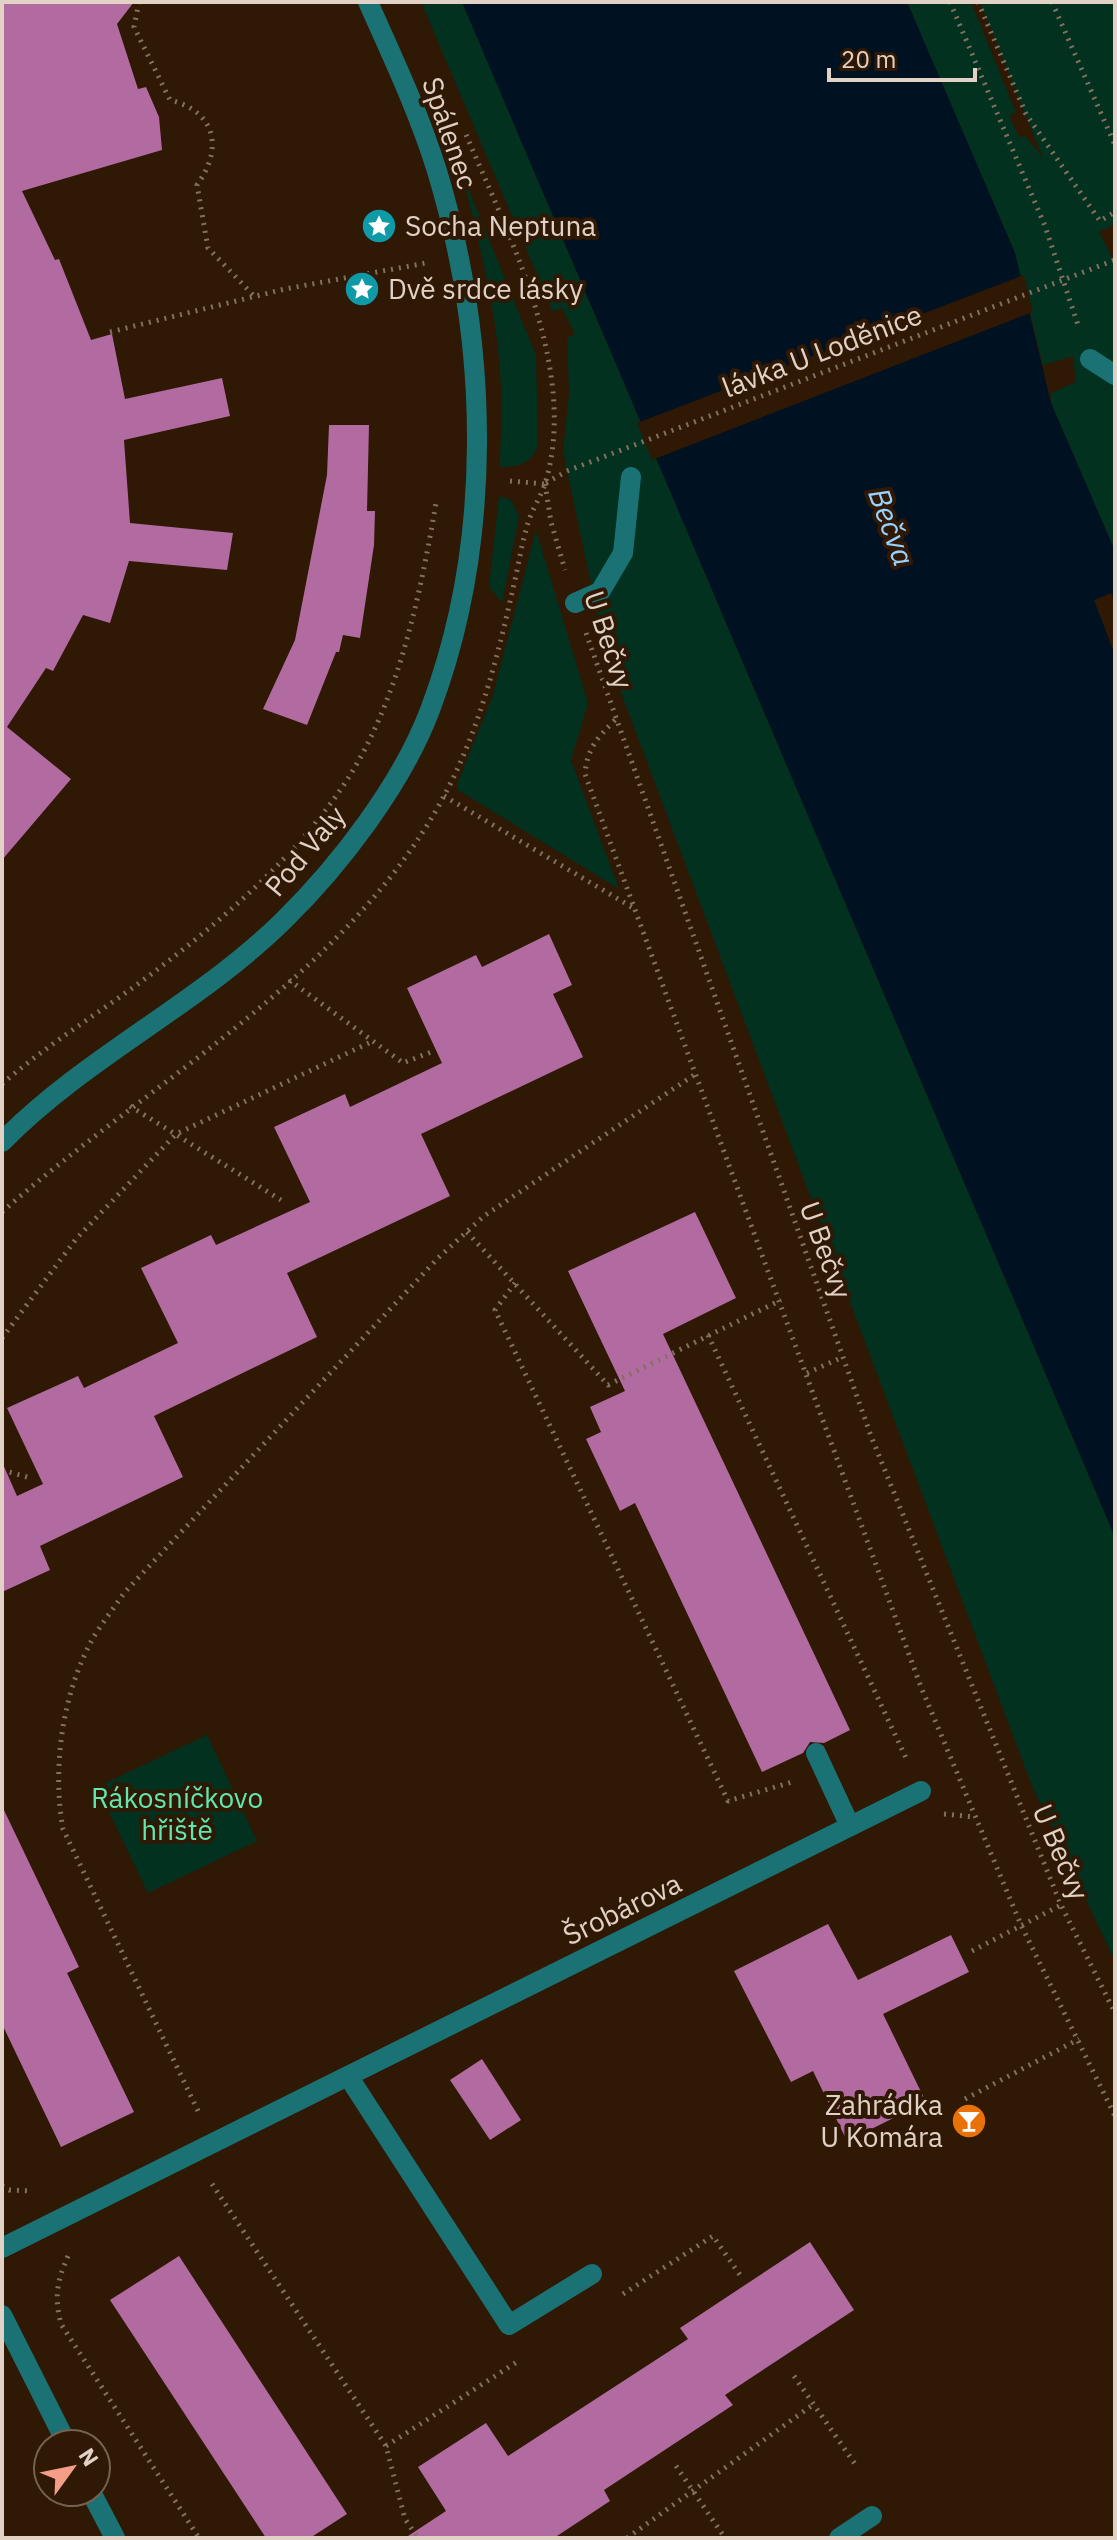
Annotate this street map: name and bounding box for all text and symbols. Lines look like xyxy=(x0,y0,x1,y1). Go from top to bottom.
scale bar xyxy=(829,32,975,82)
text: 20 m xyxy=(841,43,896,75)
street label: Spálenec xyxy=(414,72,487,194)
place icon: Socha Neptuna xyxy=(360,207,398,245)
place label: Socha Neptuna xyxy=(405,207,596,244)
place icon: Dvě srdce lásky xyxy=(343,270,381,308)
place label: Dvě srdce lásky xyxy=(388,270,583,307)
street label: lávka U Loděnice xyxy=(717,295,927,406)
water label: Bečva xyxy=(860,482,924,571)
street label: U Bečvy xyxy=(576,586,643,694)
street label: Pod Valy xyxy=(256,798,353,904)
street label: U Bečvy xyxy=(792,1196,861,1304)
park label: Rákosníčkovo hřiště xyxy=(91,1779,263,1848)
street label: U Bečvy xyxy=(1025,1798,1098,1906)
street label: Šrobárova xyxy=(556,1864,687,1953)
place label: Zahrádka U Komára xyxy=(820,2086,943,2155)
bar icon: Zahrádka U Komára xyxy=(950,2102,988,2140)
north arrow xyxy=(32,2428,112,2508)
text: N xyxy=(73,2442,106,2471)

